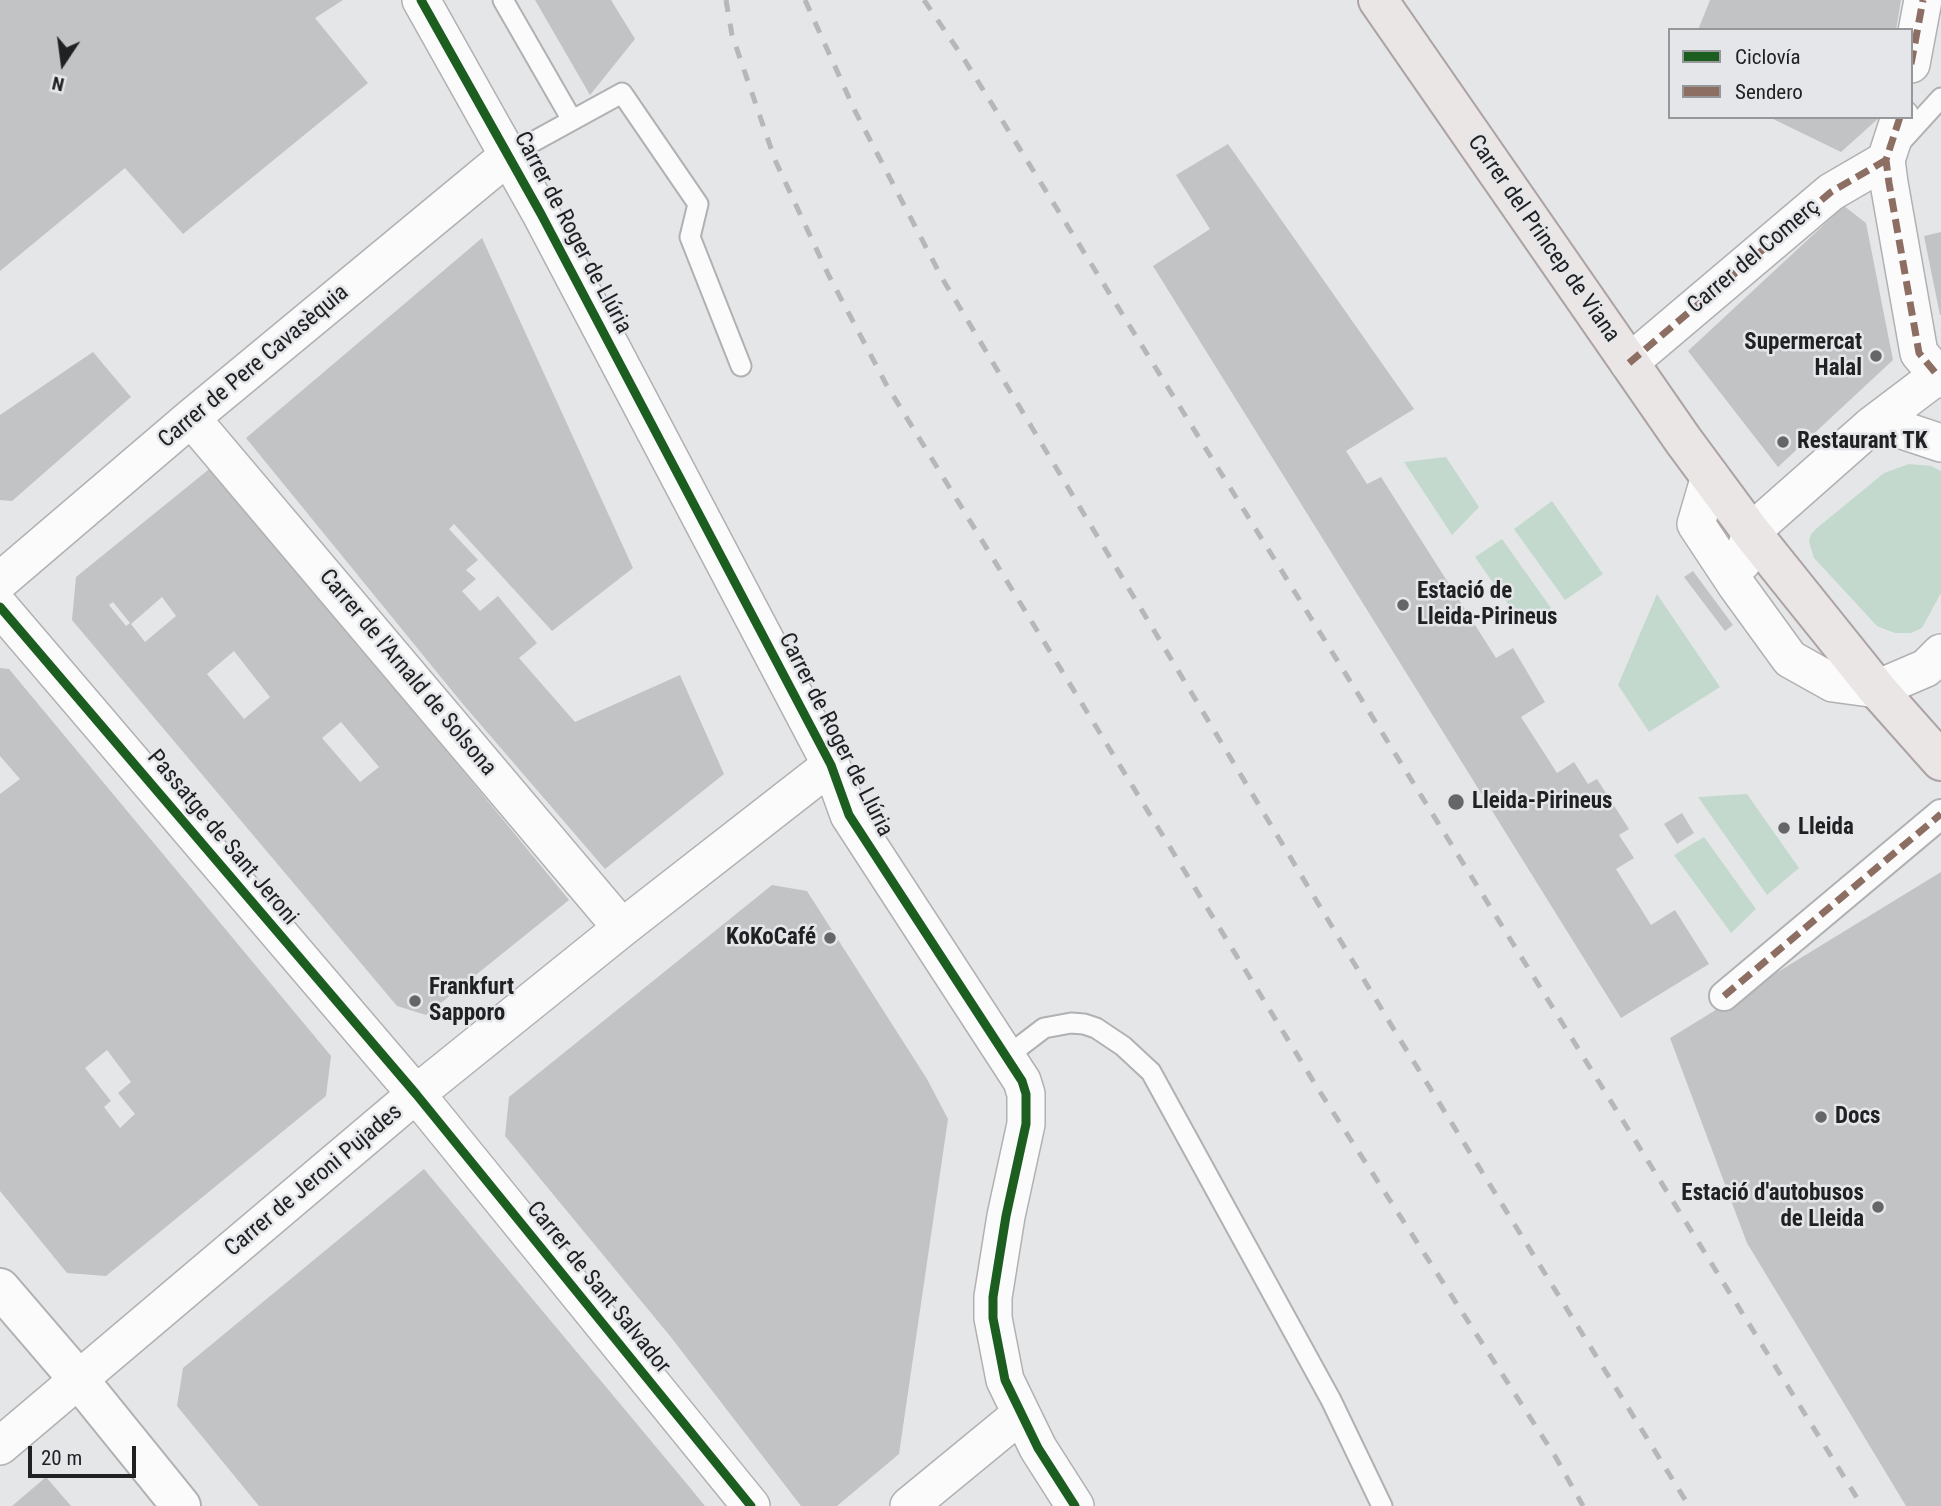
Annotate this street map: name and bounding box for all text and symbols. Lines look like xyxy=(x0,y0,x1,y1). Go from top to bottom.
north arrow xyxy=(28,28,98,98)
legend xyxy=(1668,28,1913,119)
text: Ciclovía xyxy=(1735,45,1801,69)
text: N xyxy=(50,71,66,96)
text: Sendero xyxy=(1735,80,1803,104)
street label: Carrer de Roger de Llúria xyxy=(507,127,637,339)
street label: Carrer del Princep de Viana xyxy=(1461,130,1625,348)
street label: Carrer del Comerç xyxy=(1682,194,1826,320)
street label: Carrer de Pere Cavasèquia xyxy=(153,279,355,455)
place label: Supermercat Halal xyxy=(1744,329,1862,383)
marker: Supermercat Halal xyxy=(1868,348,1884,364)
place label: Restaurant TK xyxy=(1797,428,1927,456)
marker: Restaurant TK xyxy=(1775,434,1791,450)
street label: Carrer de l'Arnald de Solsona xyxy=(312,564,502,782)
place label: Estació de Lleida-Pirineus xyxy=(1417,578,1557,632)
marker: Estació de Lleida-Pirineus xyxy=(1395,597,1411,613)
street label: Carrer de Roger de Llúria xyxy=(772,629,898,841)
street label: Passatge de Sant Jeroni xyxy=(141,745,303,931)
place label: Lleida-Pirineus xyxy=(1472,788,1612,816)
marker: Lleida-Pirineus xyxy=(1446,792,1466,812)
place label: Lleida xyxy=(1798,814,1854,842)
marker: Lleida xyxy=(1776,820,1792,836)
place label: KoKoCafé xyxy=(726,924,816,952)
marker: KoKoCafé xyxy=(822,930,838,946)
place label: Frankfurt Sapporo xyxy=(429,974,514,1028)
marker: Frankfurt Sapporo xyxy=(407,993,423,1009)
street label: Carrer de Jeroni Pujades xyxy=(220,1099,408,1263)
place label: Docs xyxy=(1835,1103,1880,1131)
marker: Docs xyxy=(1813,1109,1829,1125)
place label: Estació d'autobusos de Lleida xyxy=(1681,1180,1864,1234)
street label: Carrer de Sant Salvador xyxy=(520,1196,676,1380)
marker: Estació d'autobusos de Lleida xyxy=(1870,1199,1886,1215)
scale bar xyxy=(32,1432,140,1476)
text: 20 m xyxy=(41,1446,82,1470)

